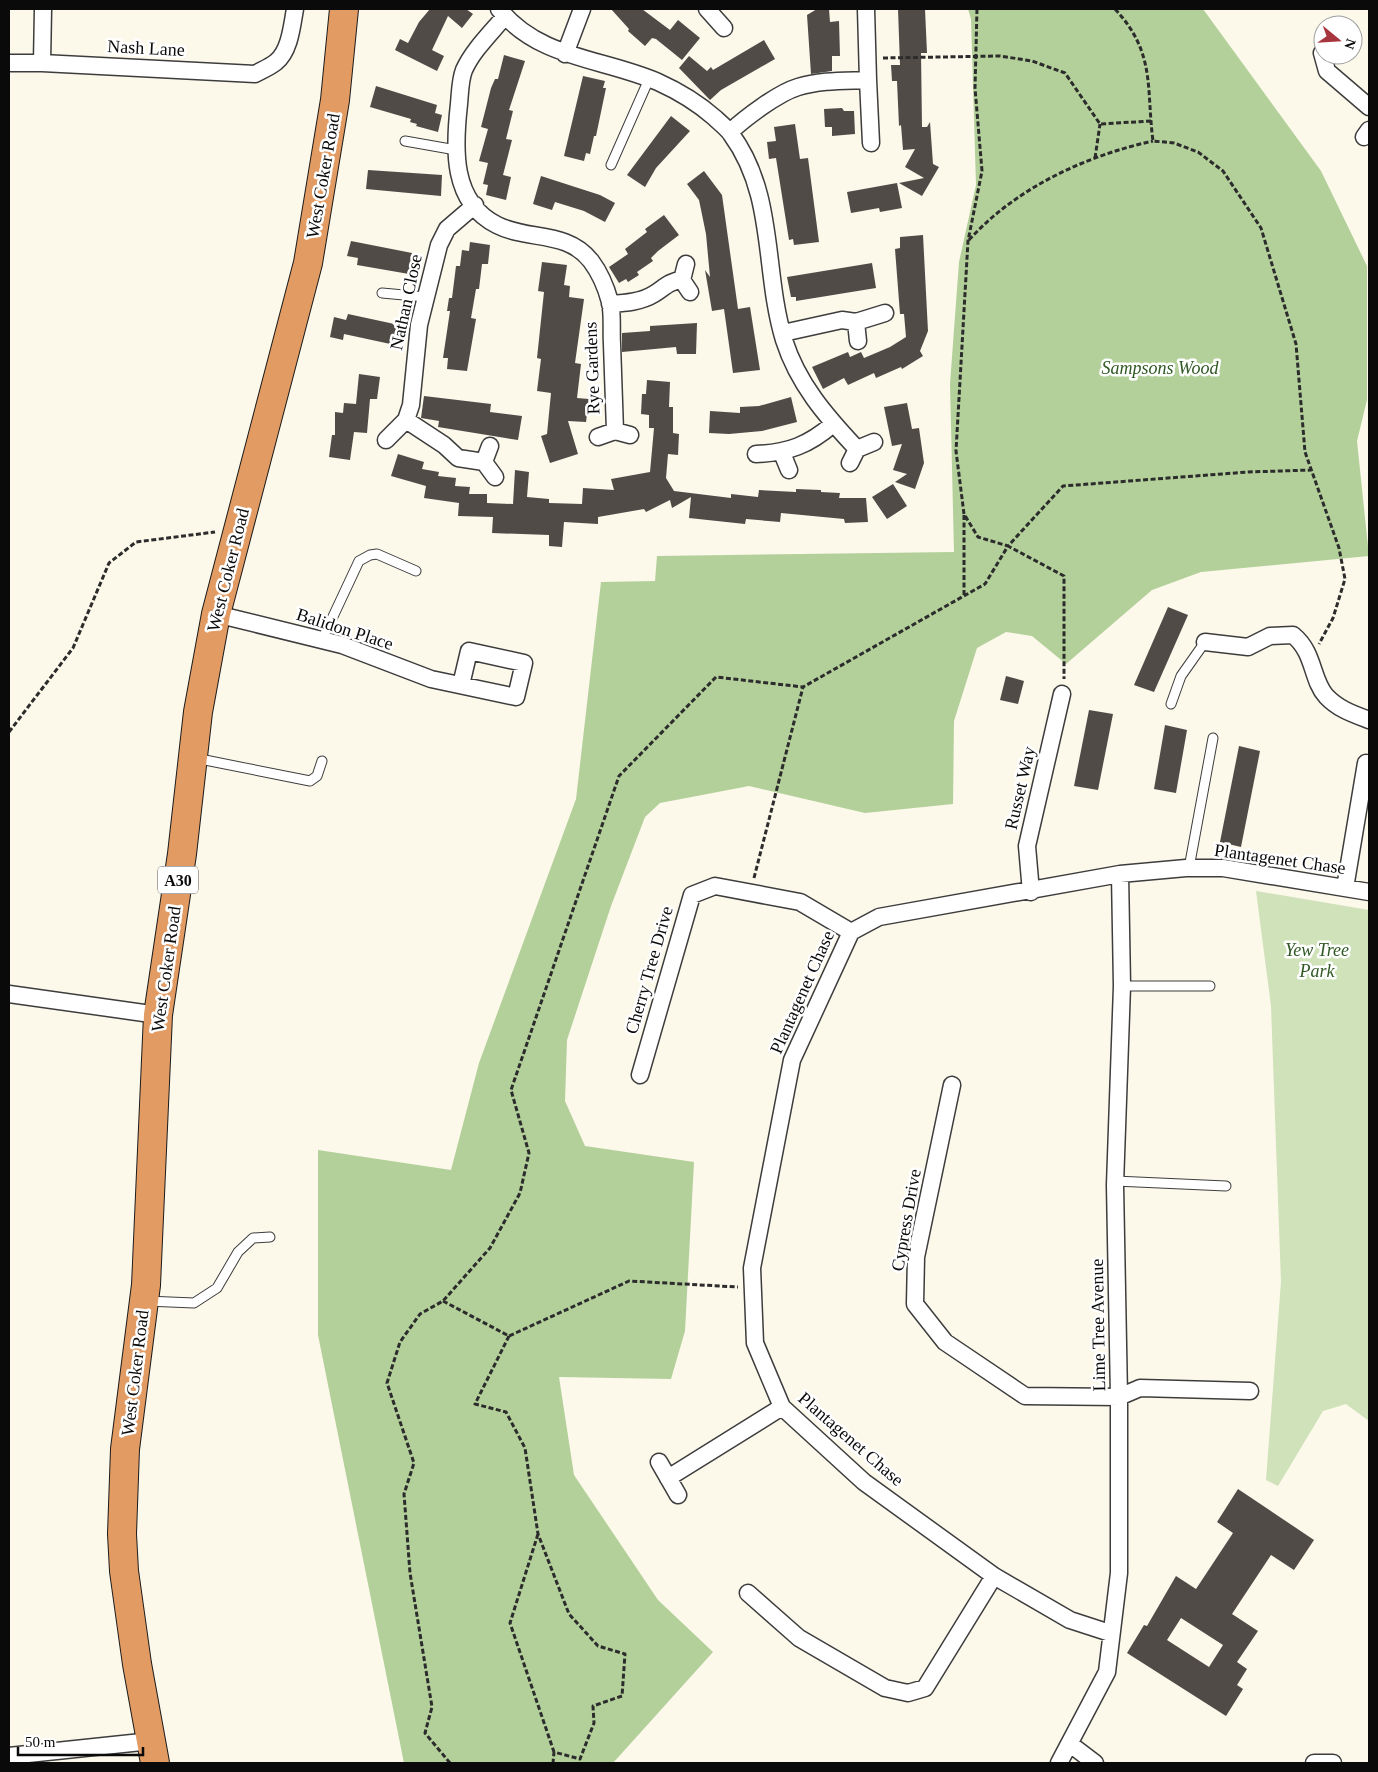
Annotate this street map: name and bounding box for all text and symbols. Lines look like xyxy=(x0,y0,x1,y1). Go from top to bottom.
north arrow xyxy=(1313,15,1363,65)
street label: Nash Lane xyxy=(107,36,185,60)
text: N xyxy=(1341,37,1359,51)
street label: West Coker Road xyxy=(302,112,344,240)
street label: Nathan Close xyxy=(386,252,426,352)
street label: Rye Gardens xyxy=(580,321,604,415)
park label: Sampsons Wood xyxy=(1102,358,1219,378)
street label: West Coker Road xyxy=(203,506,253,634)
street label: Balidon Place xyxy=(294,604,396,654)
street label: Russet Way xyxy=(1001,744,1039,832)
street label: Plantagenet Chase xyxy=(1213,840,1347,878)
road number: A30 xyxy=(158,866,198,894)
street label: Cherry Tree Drive xyxy=(621,904,677,1036)
street label: West Coker Road xyxy=(147,905,185,1033)
street label: Plantagenet Chase xyxy=(766,927,838,1057)
park label: Yew Tree Park xyxy=(1285,940,1349,981)
street label: Cypress Drive xyxy=(887,1167,925,1273)
street label: Lime Tree Avenue xyxy=(1087,1259,1109,1391)
street label: West Coker Road xyxy=(117,1309,153,1437)
street label: Plantagenet Chase xyxy=(794,1388,908,1490)
scale bar xyxy=(18,1724,142,1756)
text: 50 m xyxy=(25,1734,56,1750)

